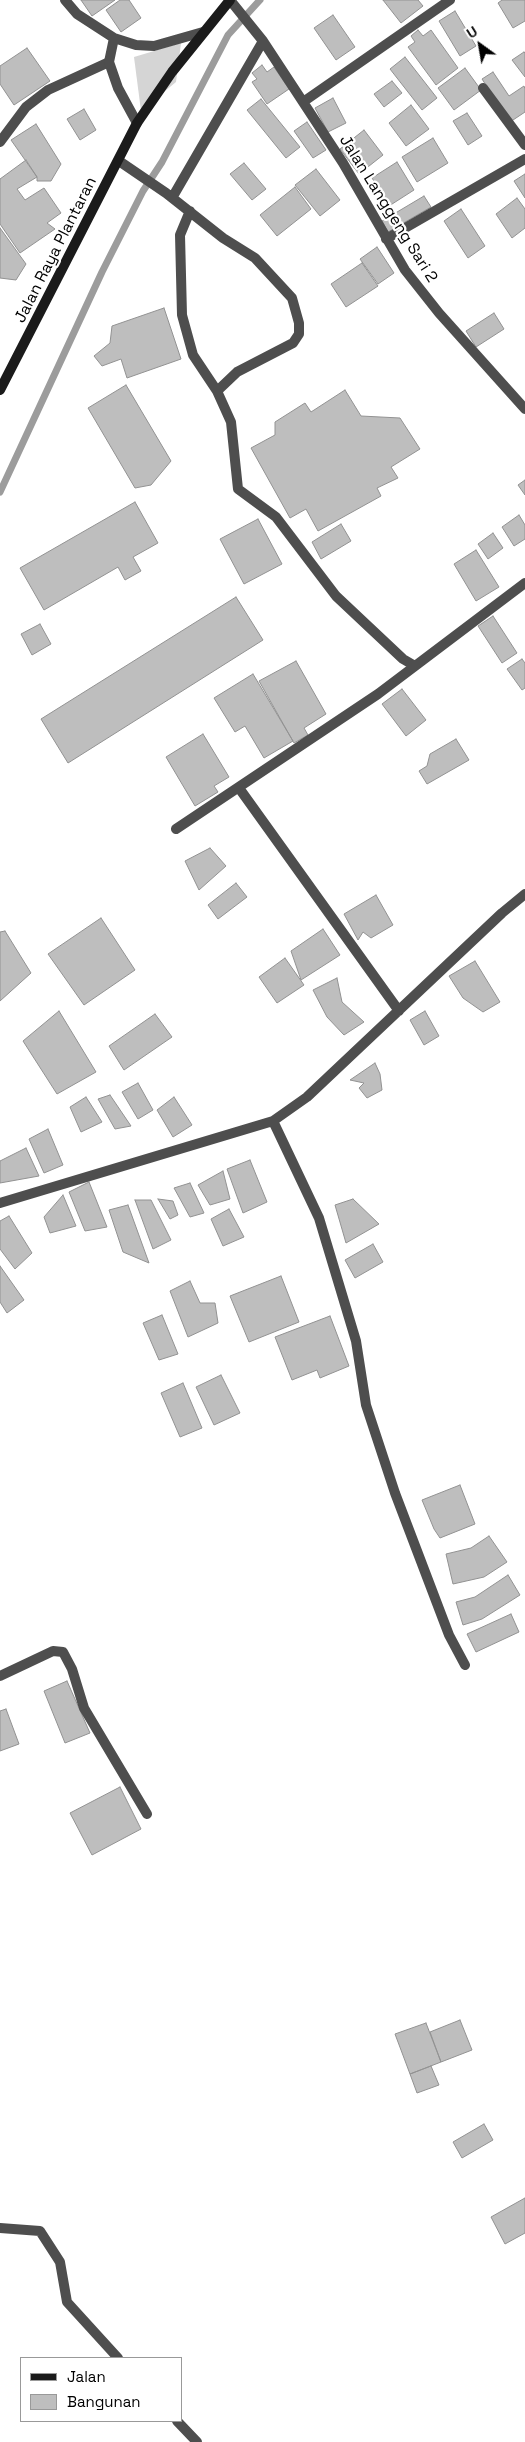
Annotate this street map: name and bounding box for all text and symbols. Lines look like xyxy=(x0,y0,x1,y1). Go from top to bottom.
north arrow xyxy=(455,20,505,70)
text: U xyxy=(463,22,481,42)
street label: Jalan Langgeng Sari 2 xyxy=(335,132,441,286)
street label: Jalan Raya Plantaran xyxy=(11,174,101,326)
legend xyxy=(20,2357,182,2422)
text: Jalan xyxy=(67,2367,106,2386)
text: Bangunan xyxy=(67,2392,141,2411)

